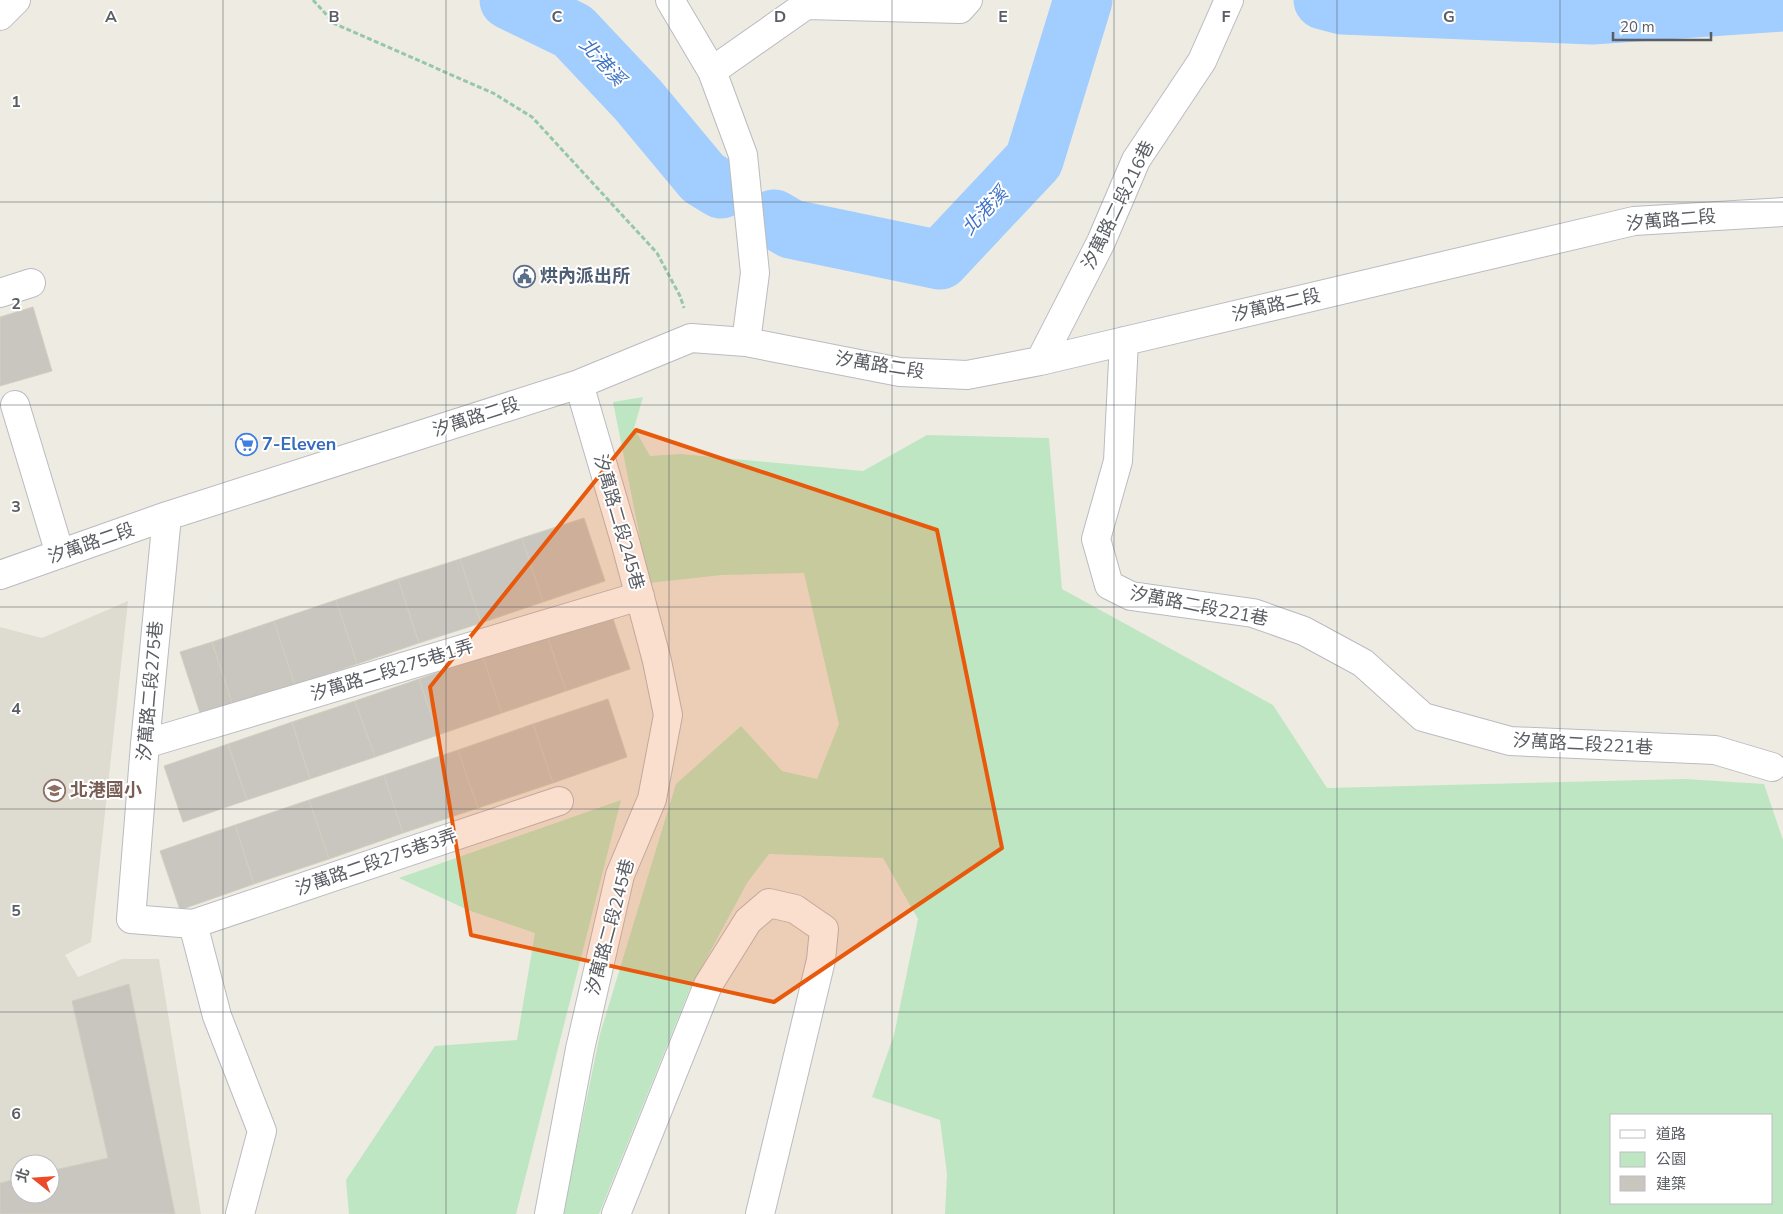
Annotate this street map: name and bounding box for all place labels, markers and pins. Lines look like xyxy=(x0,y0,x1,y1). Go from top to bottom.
public building icon: 烘內派出所 xyxy=(512,264,536,288)
place label: 烘內派出所 xyxy=(540,264,630,288)
supermarket icon: 7-Eleven xyxy=(234,432,258,456)
place label: 7-Eleven xyxy=(262,432,336,456)
school or university icon: 北港國小 xyxy=(42,778,66,802)
place label: 北港國小 xyxy=(70,778,142,802)

